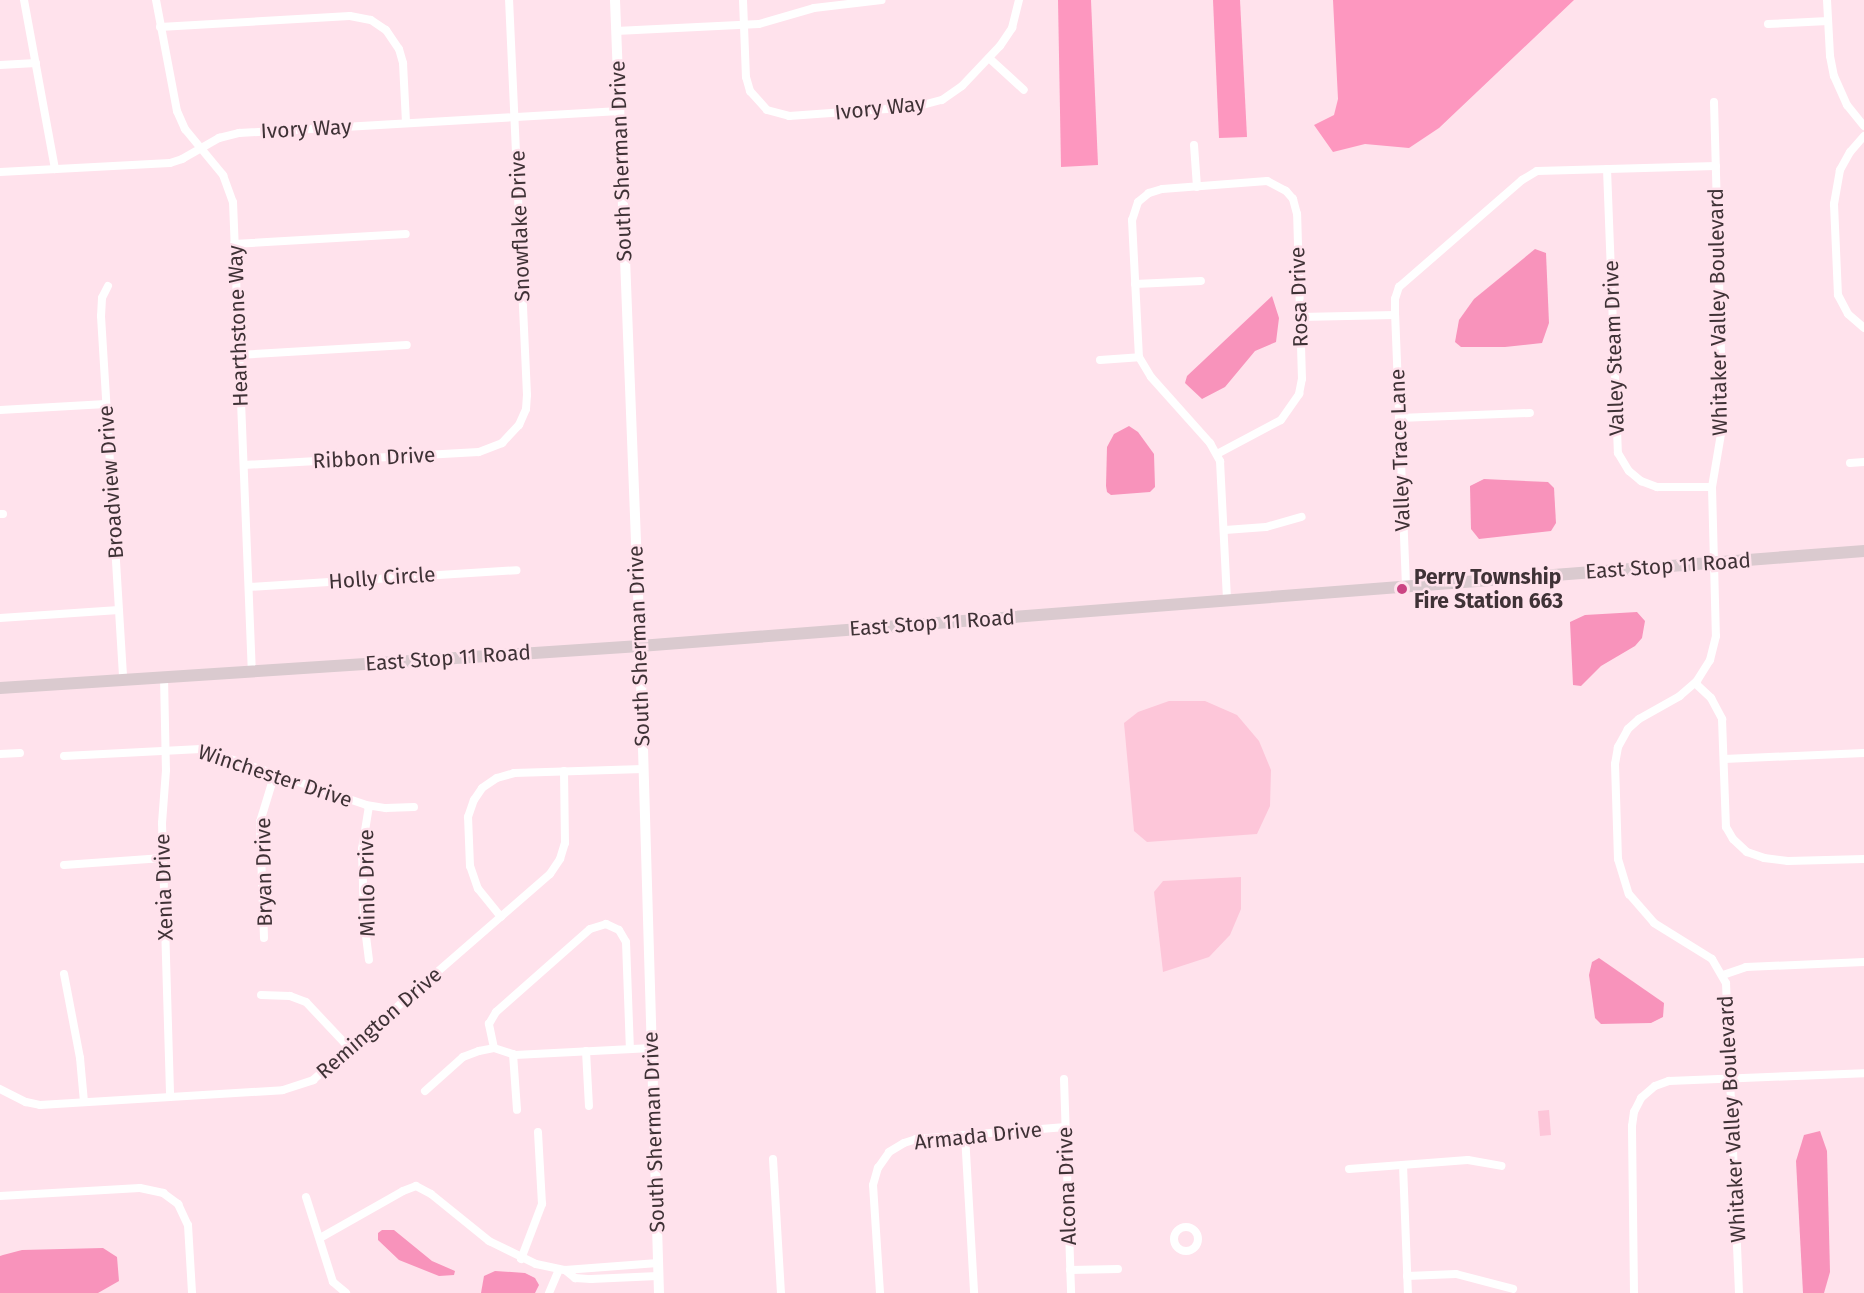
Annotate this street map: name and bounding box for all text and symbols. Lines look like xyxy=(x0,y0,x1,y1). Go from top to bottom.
street label: South Sherman Drive xyxy=(605,60,637,262)
street label: Ivory Way xyxy=(833,91,927,125)
street label: Ivory Way xyxy=(260,114,352,144)
street label: Snowflake Drive xyxy=(505,150,535,302)
street label: Whitaker Valley Boulevard xyxy=(1703,188,1733,436)
street label: Hearthstone Way xyxy=(223,245,253,407)
street label: Rosa Drive xyxy=(1285,246,1313,348)
street label: Valley Steam Drive xyxy=(1598,260,1630,436)
street label: Valley Trace Lane xyxy=(1385,368,1415,532)
street label: Broadview Drive xyxy=(93,404,129,560)
street label: Ribbon Drive xyxy=(312,442,436,474)
street label: South Sherman Drive xyxy=(623,545,655,747)
street label: East Stop 11 Road xyxy=(1584,548,1752,584)
street label: Holly Circle xyxy=(328,562,436,594)
place label: Perry Township Fire Station 663 xyxy=(1414,564,1563,614)
marker: Perry Township Fire Station 663 xyxy=(1395,582,1409,596)
street label: East Stop 11 Road xyxy=(848,605,1016,641)
street label: East Stop 11 Road xyxy=(364,640,532,676)
street label: Winchester Drive xyxy=(195,739,355,813)
street label: Bryan Drive xyxy=(250,817,278,927)
street label: Minlo Drive xyxy=(353,829,381,937)
street label: Xenia Drive xyxy=(150,833,178,941)
street label: Remington Drive xyxy=(311,962,447,1084)
street label: Whitaker Valley Boulevard xyxy=(1713,995,1751,1243)
street label: South Sherman Drive xyxy=(638,1031,670,1233)
street label: Armada Drive xyxy=(913,1117,1043,1155)
street label: Alcona Drive xyxy=(1052,1126,1082,1246)

